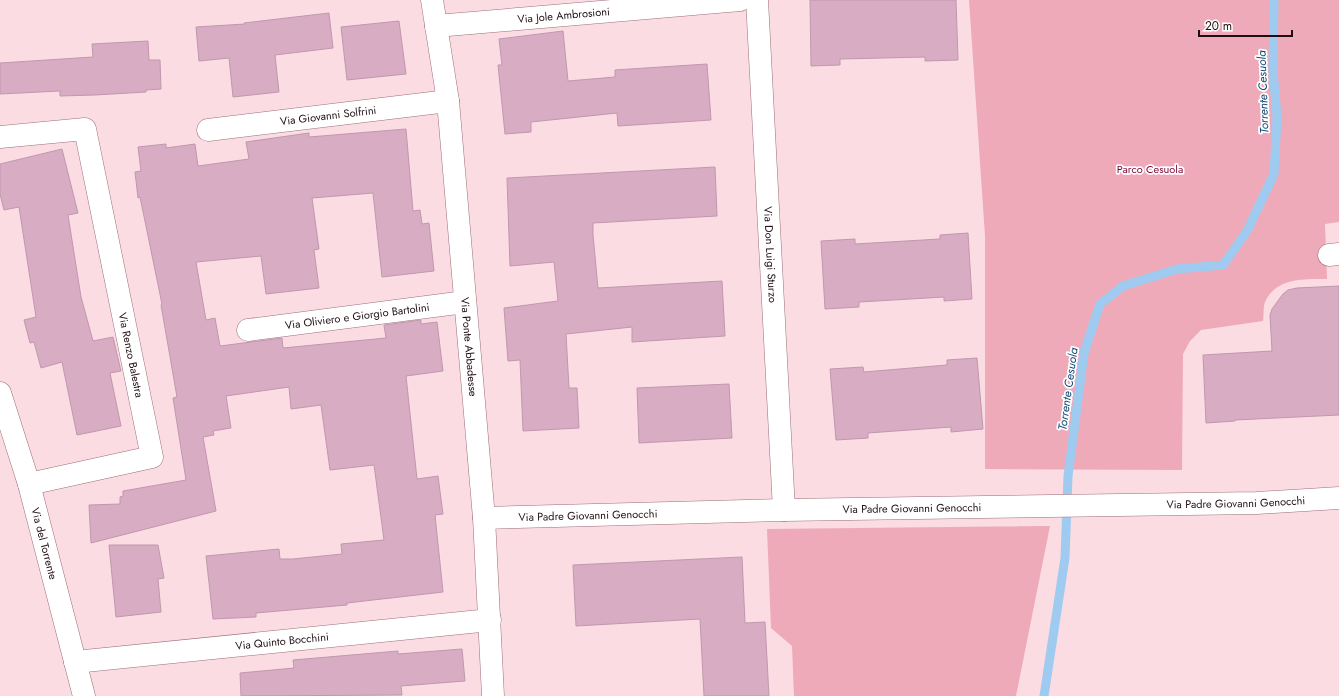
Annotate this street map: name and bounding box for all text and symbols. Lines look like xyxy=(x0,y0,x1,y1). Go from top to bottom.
street label: Via Jole Ambrosioni xyxy=(517,3,611,27)
scale bar xyxy=(1199,12,1292,38)
text: 20 m xyxy=(1205,17,1232,35)
water label: Torrente Cesuola xyxy=(1253,50,1273,134)
street label: Via Giovanni Solfrini xyxy=(279,102,377,129)
park label: Parco Cesuola xyxy=(1117,161,1183,177)
street label: Via Don Luigi Sturzo xyxy=(760,206,781,303)
street label: Via Ponte Abbadesse xyxy=(457,297,482,397)
street label: Via Oliviero e Giorgio Bartolini xyxy=(284,299,430,333)
street label: Via Renzo Balestra xyxy=(115,311,148,399)
water label: Torrente Cesuola xyxy=(1053,346,1083,432)
street label: Via Padre Giovanni Genocchi xyxy=(1166,492,1306,512)
street label: Via Padre Giovanni Genocchi xyxy=(842,499,982,517)
street label: Via Padre Giovanni Genocchi xyxy=(518,505,658,525)
street label: Via del Torrente xyxy=(27,506,62,582)
street label: Via Quinto Bocchini xyxy=(234,628,330,654)

